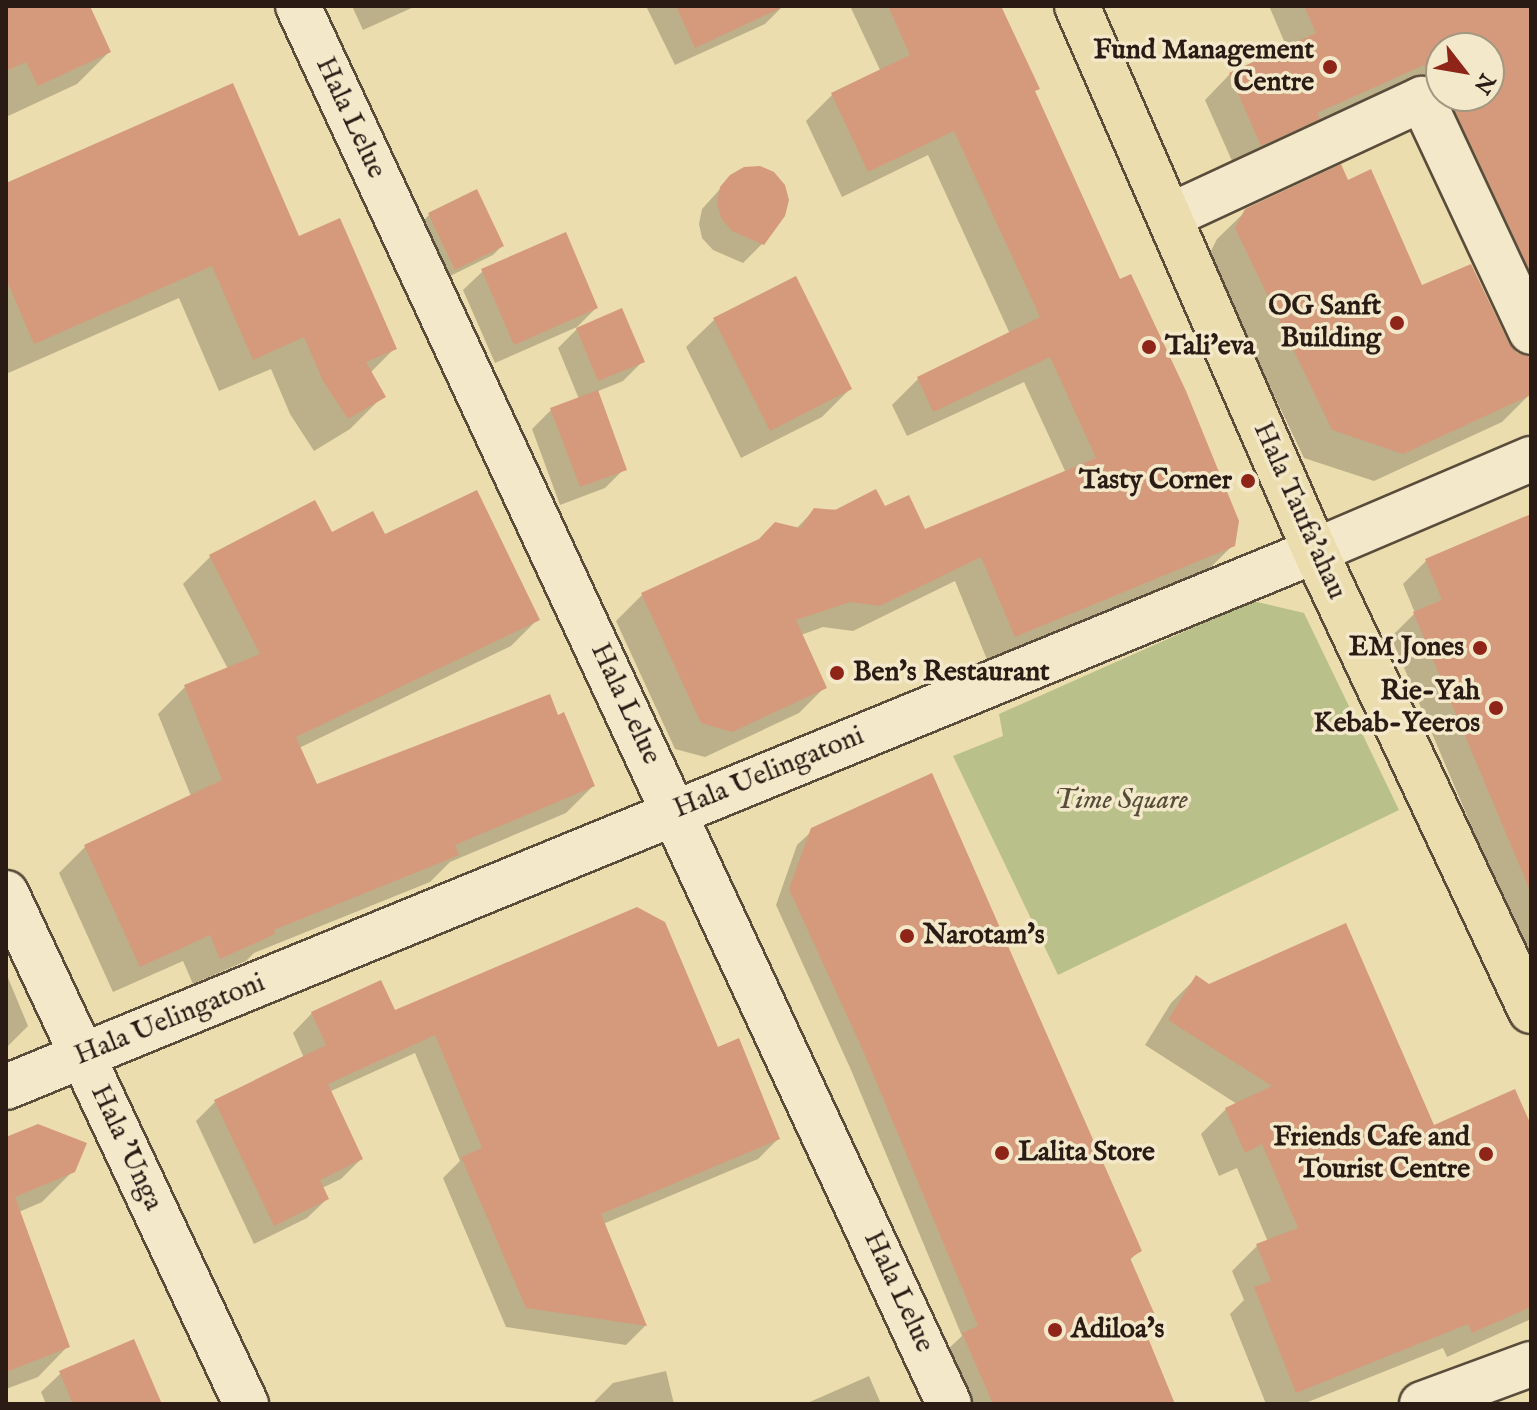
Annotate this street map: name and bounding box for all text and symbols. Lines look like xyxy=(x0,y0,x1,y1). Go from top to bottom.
north arrow xyxy=(1425,32,1505,112)
place label: Fund Management Centre xyxy=(1094,34,1314,100)
street label: Hala Lelue xyxy=(307,52,393,184)
marker: Fund Management Centre xyxy=(1321,58,1339,76)
text: N xyxy=(1467,68,1501,99)
place label: OG Sanft Building xyxy=(1268,290,1381,356)
marker: OG Sanft Building xyxy=(1388,314,1406,332)
place label: Tali'eva xyxy=(1165,330,1255,364)
marker: Tali'eva xyxy=(1140,338,1158,356)
street label: Hala Taufa'ahau xyxy=(1245,417,1353,605)
place label: Tasty Corner xyxy=(1079,464,1232,498)
marker: Tasty Corner xyxy=(1239,472,1257,490)
place label: EM Jones xyxy=(1349,631,1464,665)
street label: Hala Lelue xyxy=(582,638,668,770)
marker: EM Jones xyxy=(1471,639,1489,657)
place label: Ben's Restaurant xyxy=(853,656,1050,690)
marker: Ben's Restaurant xyxy=(828,664,846,682)
place label: Rie-Yah Kebab-Yeeros xyxy=(1314,675,1480,741)
marker: Rie-Yah Kebab-Yeeros xyxy=(1487,699,1505,717)
street label: Hala Uelingatoni xyxy=(669,720,869,826)
park label: Time Square xyxy=(1054,784,1188,818)
place label: Narotam's xyxy=(923,919,1045,953)
marker: Narotam's xyxy=(898,927,916,945)
street label: Hala Uelingatoni xyxy=(70,967,270,1073)
street label: Hala 'Unga xyxy=(82,1080,170,1216)
place label: Friends Cafe and Tourist Centre xyxy=(1273,1121,1470,1187)
place label: Lalita Store xyxy=(1018,1136,1155,1170)
marker: Lalita Store xyxy=(993,1144,1011,1162)
marker: Friends Cafe and Tourist Centre xyxy=(1477,1145,1495,1163)
street label: Hala Lelue xyxy=(855,1226,941,1358)
place label: Adiloa's xyxy=(1071,1313,1164,1347)
marker: Adiloa's xyxy=(1046,1321,1064,1339)

